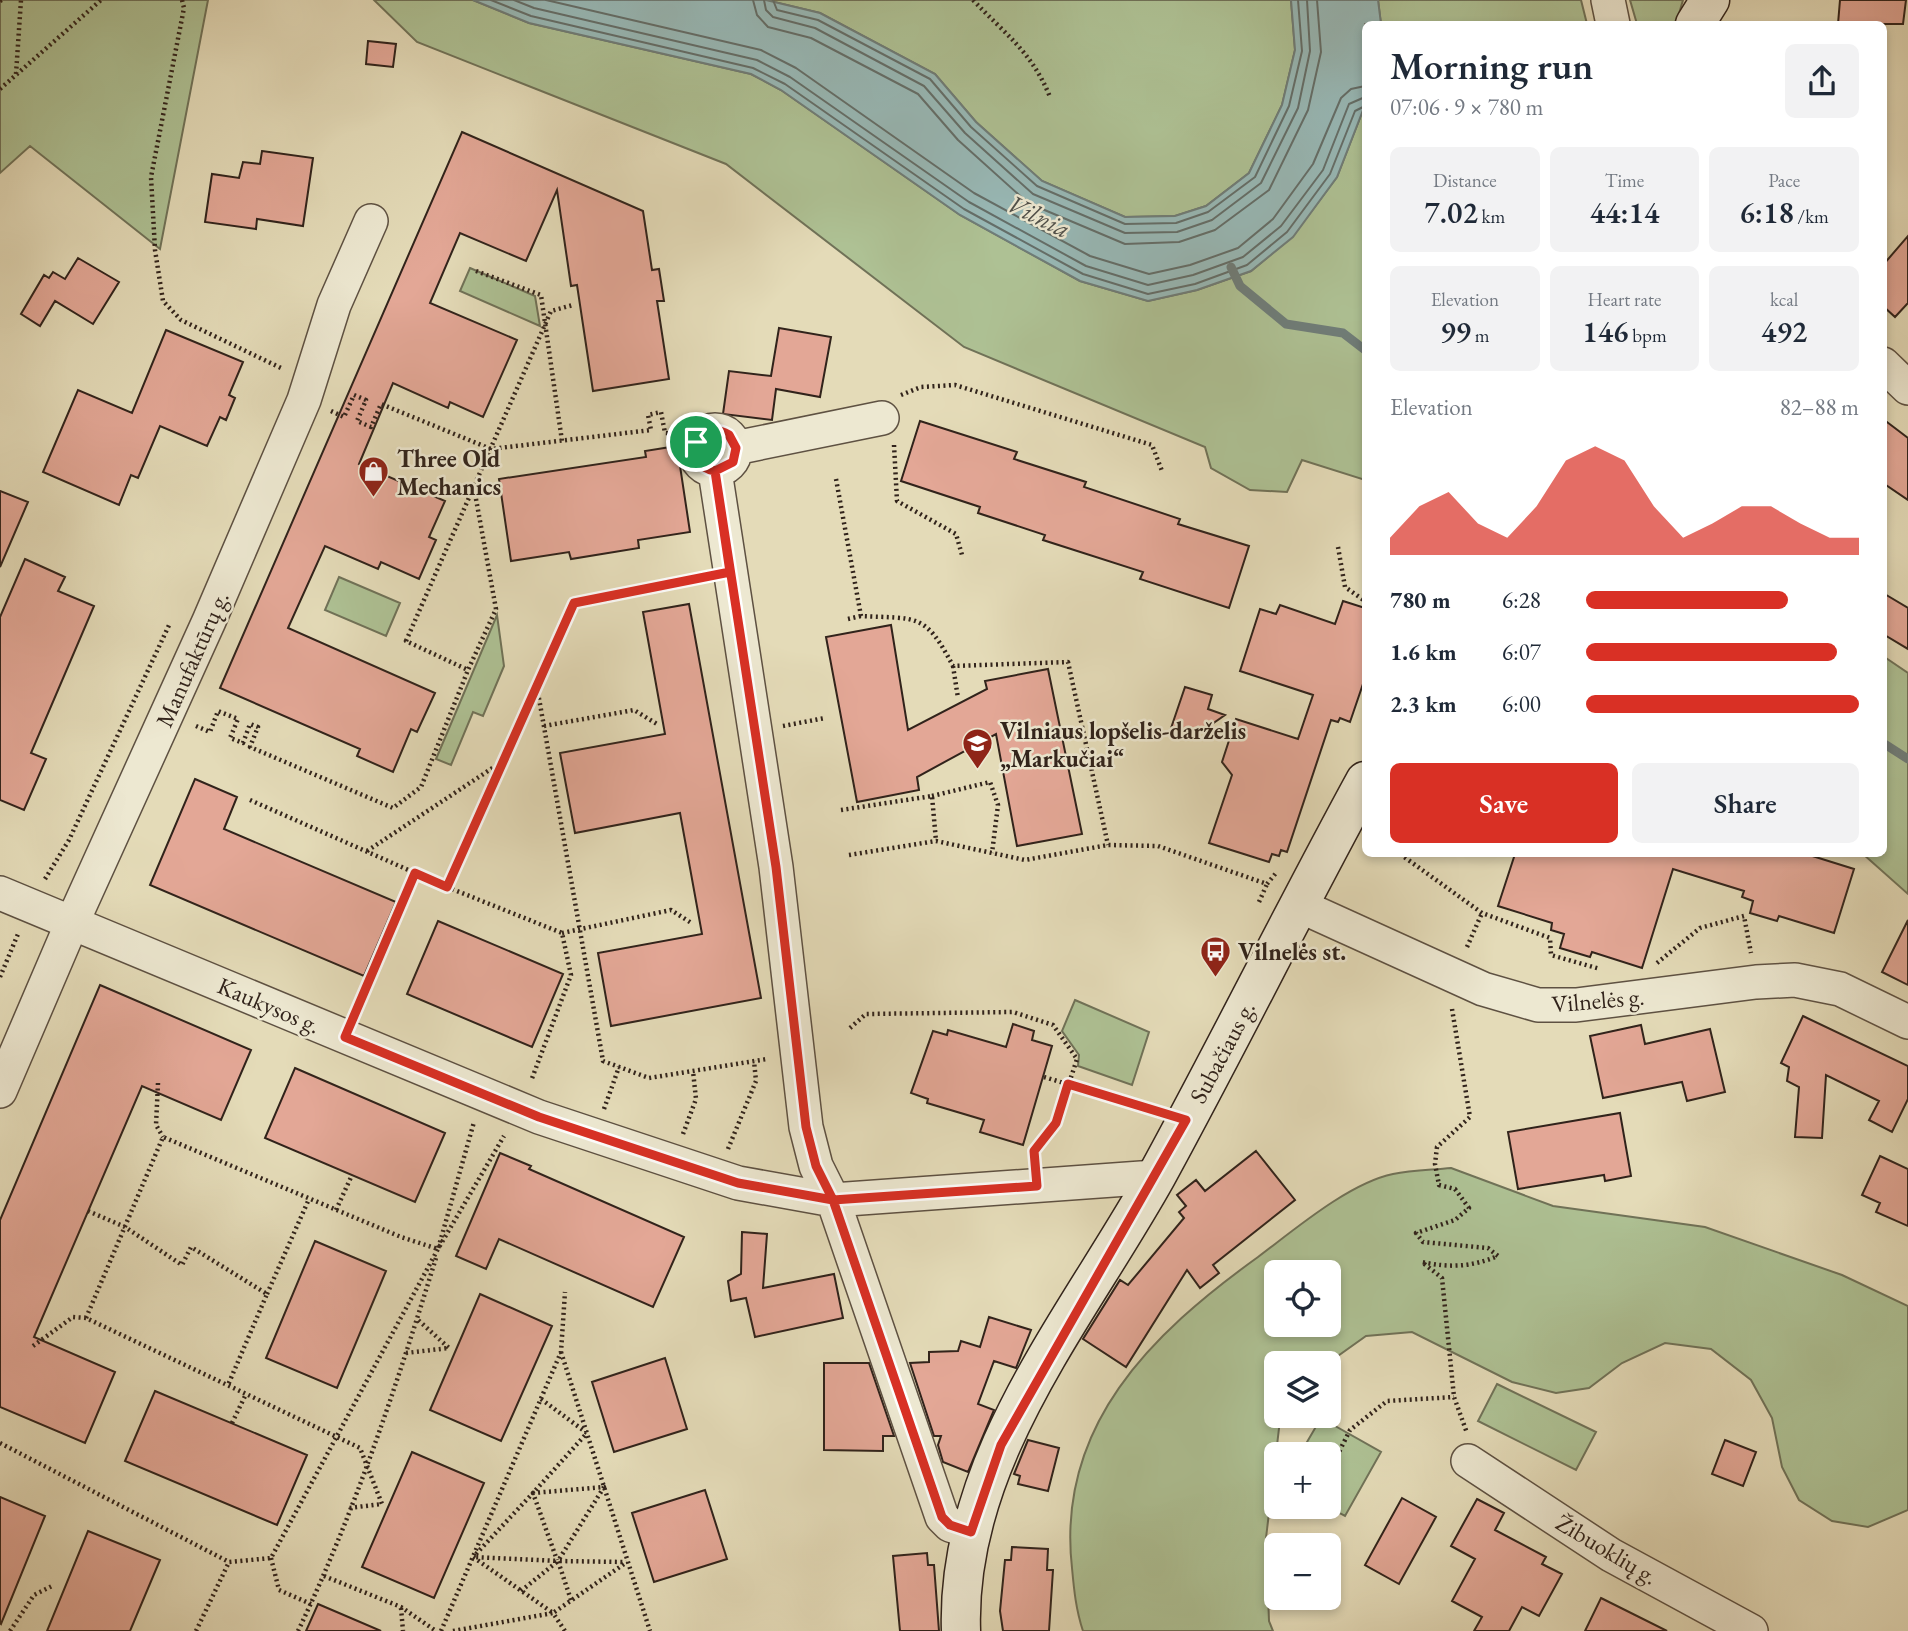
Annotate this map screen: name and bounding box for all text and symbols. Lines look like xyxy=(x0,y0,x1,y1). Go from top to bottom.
text: Morning run xyxy=(1390,41,1593,90)
button: share xyxy=(1785,44,1859,118)
text: 07:06 · 9 × 780 m xyxy=(1390,92,1543,122)
text: Distance xyxy=(1433,168,1497,193)
text: Time xyxy=(1605,168,1644,193)
text: Pace xyxy=(1768,168,1800,193)
water label: Vilnia xyxy=(1002,186,1076,246)
text: 7.02 xyxy=(1424,193,1478,232)
text: 44:14 xyxy=(1590,193,1659,232)
text: 6:18 xyxy=(1739,193,1794,232)
text: km xyxy=(1478,204,1505,229)
text: /km xyxy=(1794,204,1829,229)
text: Elevation xyxy=(1431,287,1499,312)
text: Heart rate xyxy=(1588,287,1661,312)
text: kcal xyxy=(1770,287,1798,312)
text: 99 xyxy=(1440,312,1471,351)
text: 146 xyxy=(1582,312,1628,351)
text: 492 xyxy=(1761,312,1807,351)
text: m xyxy=(1471,323,1490,348)
text: bpm xyxy=(1628,323,1667,348)
text: Elevation xyxy=(1390,392,1473,422)
text: 82–88 m xyxy=(1780,392,1859,422)
pin xyxy=(666,412,726,472)
icon: arrive xyxy=(677,423,715,461)
place label: Three Old Mechanics xyxy=(397,443,501,502)
shop icon: Three Old Mechanics xyxy=(357,455,391,499)
text: 780 m xyxy=(1390,585,1451,615)
text: 6:28 xyxy=(1502,585,1541,615)
street label: Manufaktūrų g. xyxy=(148,586,236,732)
text: 1.6 km xyxy=(1390,637,1457,667)
text: 6:07 xyxy=(1502,637,1541,667)
text: 2.3 km xyxy=(1390,689,1457,719)
text: 6:00 xyxy=(1502,689,1541,719)
place label: Vilniaus lopšelis-darželis „Markučiai“ xyxy=(1000,715,1246,774)
school or university icon: Vilniaus lopšelis-darželis „Markučiai“ xyxy=(960,727,994,771)
button: Save xyxy=(1390,763,1618,843)
button: Share xyxy=(1632,763,1859,843)
bus stop icon: Vilnelės st. xyxy=(1198,934,1232,978)
place label: Vilnelės st. xyxy=(1238,936,1346,967)
street label: Kaukysos g. xyxy=(213,970,325,1040)
street label: Vilnelės g. xyxy=(1550,981,1646,1019)
street label: Subačiaus g. xyxy=(1182,995,1262,1109)
map controls xyxy=(1264,1260,1341,1610)
button: locate xyxy=(1264,1260,1341,1337)
button: layers xyxy=(1264,1351,1341,1428)
button: + xyxy=(1264,1442,1341,1519)
street label: Žibuoklių g. xyxy=(1551,1507,1663,1591)
button: − xyxy=(1264,1533,1341,1610)

